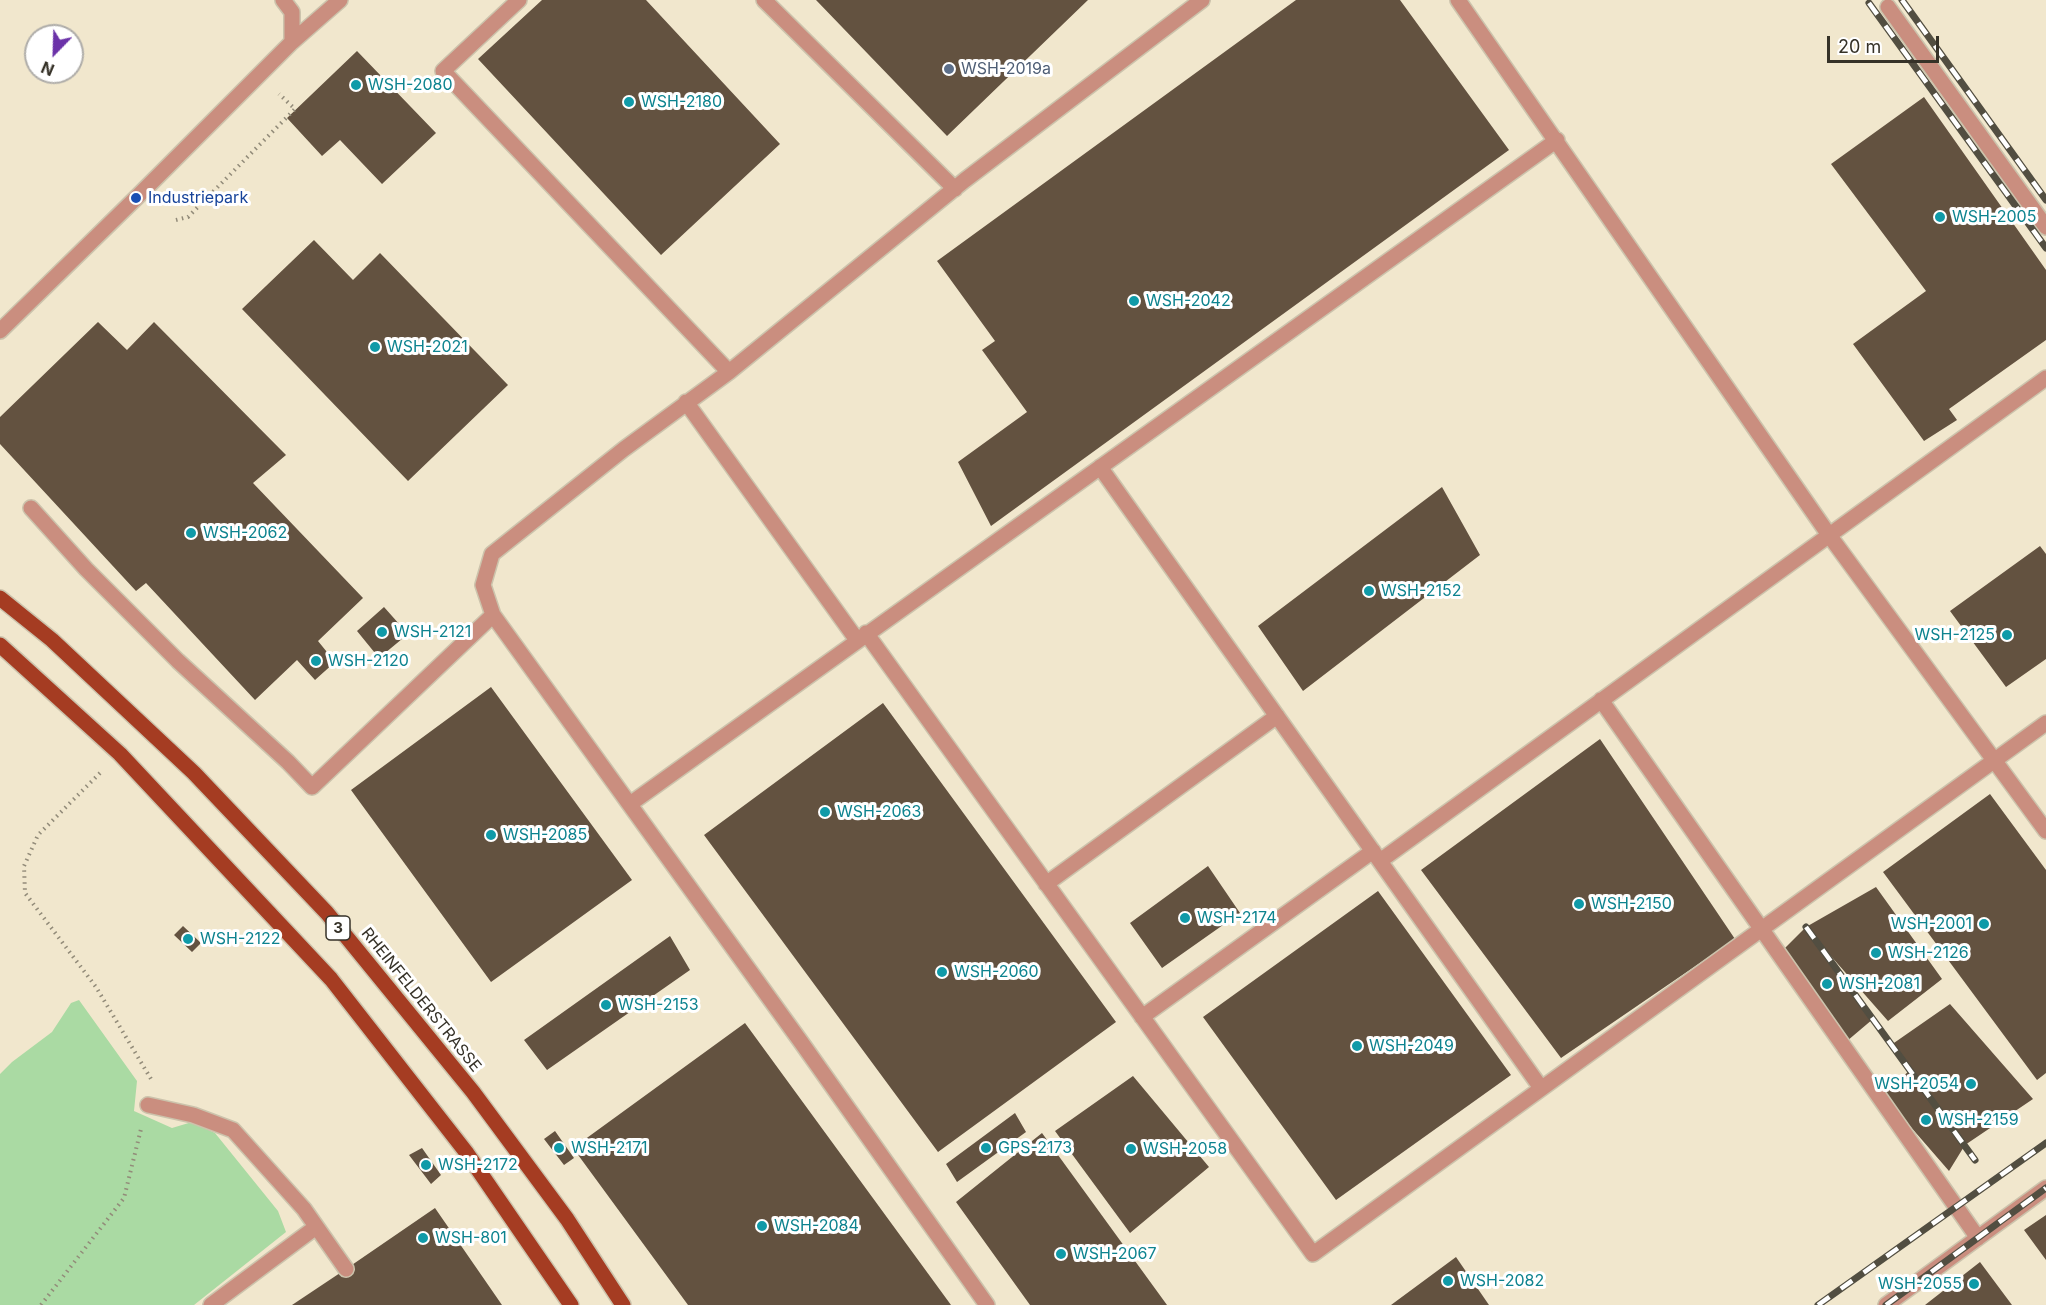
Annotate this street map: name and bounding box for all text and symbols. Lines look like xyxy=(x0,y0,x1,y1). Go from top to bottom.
north arrow xyxy=(24,24,84,84)
scale bar xyxy=(1830,24,1942,62)
text: 20 m xyxy=(1838,36,1881,57)
text: N xyxy=(38,57,57,80)
place label: WSH-2019a xyxy=(961,59,1051,79)
marker: WSH-2019a xyxy=(942,62,956,76)
place label: WSH-2080 xyxy=(368,75,453,95)
marker: WSH-2080 xyxy=(349,78,363,92)
place label: WSH-2180 xyxy=(641,92,722,112)
marker: WSH-2180 xyxy=(622,95,636,109)
place label: Industriepark xyxy=(148,188,248,208)
marker: Industriepark xyxy=(129,191,143,205)
place label: WSH-2005 xyxy=(1952,207,2036,227)
marker: WSH-2005 xyxy=(1933,210,1947,224)
place label: WSH-2042 xyxy=(1146,291,1231,311)
marker: WSH-2042 xyxy=(1127,294,1141,308)
place label: WSH-2021 xyxy=(387,337,468,357)
marker: WSH-2021 xyxy=(368,340,382,354)
place label: WSH-2062 xyxy=(203,523,287,543)
marker: WSH-2062 xyxy=(184,526,198,540)
place label: WSH-2152 xyxy=(1381,581,1461,601)
marker: WSH-2152 xyxy=(1362,584,1376,598)
place label: WSH-2121 xyxy=(394,622,471,642)
marker: WSH-2121 xyxy=(375,625,389,639)
place label: WSH-2125 xyxy=(1915,625,1995,645)
marker: WSH-2125 xyxy=(2000,628,2014,642)
place label: WSH-2120 xyxy=(328,651,409,671)
marker: WSH-2120 xyxy=(309,654,323,668)
place label: WSH-2063 xyxy=(837,802,921,822)
marker: WSH-2063 xyxy=(818,805,832,819)
place label: WSH-2085 xyxy=(503,825,587,845)
marker: WSH-2085 xyxy=(484,828,498,842)
place label: WSH-2150 xyxy=(1591,894,1672,914)
marker: WSH-2150 xyxy=(1572,897,1586,911)
place label: WSH-2174 xyxy=(1197,908,1276,928)
marker: WSH-2174 xyxy=(1178,911,1192,925)
place label: WSH-2001 xyxy=(1891,914,1972,934)
road number: 3 xyxy=(326,916,350,940)
marker: WSH-2001 xyxy=(1977,917,1991,931)
street label: RHEINFELDERSTRASSE xyxy=(357,924,485,1076)
place label: WSH-2122 xyxy=(200,929,281,949)
marker: WSH-2122 xyxy=(181,932,195,946)
place label: WSH-2126 xyxy=(1888,943,1969,963)
marker: WSH-2126 xyxy=(1869,946,1883,960)
place label: WSH-2060 xyxy=(954,962,1039,982)
marker: WSH-2060 xyxy=(935,965,949,979)
place label: WSH-2081 xyxy=(1839,974,1920,994)
marker: WSH-2081 xyxy=(1820,977,1834,991)
place label: WSH-2153 xyxy=(618,995,699,1015)
marker: WSH-2153 xyxy=(599,998,613,1012)
place label: WSH-2049 xyxy=(1369,1036,1454,1056)
marker: WSH-2049 xyxy=(1350,1039,1364,1053)
place label: WSH-2054 xyxy=(1874,1074,1959,1094)
marker: WSH-2054 xyxy=(1964,1077,1978,1091)
place label: WSH-2159 xyxy=(1938,1110,2019,1130)
marker: WSH-2159 xyxy=(1919,1113,1933,1127)
place label: WSH-2171 xyxy=(571,1138,648,1158)
place label: GPS-2173 xyxy=(998,1138,1072,1158)
place label: WSH-2058 xyxy=(1143,1139,1227,1159)
marker: WSH-2171 xyxy=(552,1141,566,1155)
marker: GPS-2173 xyxy=(979,1141,993,1155)
marker: WSH-2058 xyxy=(1124,1142,1138,1156)
place label: WSH-2172 xyxy=(438,1155,518,1175)
marker: WSH-2172 xyxy=(419,1158,433,1172)
place label: WSH-2084 xyxy=(774,1216,859,1236)
marker: WSH-2084 xyxy=(755,1219,769,1233)
place label: WSH-801 xyxy=(435,1228,507,1248)
marker: WSH-801 xyxy=(416,1231,430,1245)
place label: WSH-2067 xyxy=(1073,1244,1157,1264)
marker: WSH-2067 xyxy=(1054,1247,1068,1261)
place label: WSH-2082 xyxy=(1460,1271,1544,1291)
marker: WSH-2082 xyxy=(1441,1274,1455,1288)
place label: WSH-2055 xyxy=(1878,1274,1962,1294)
marker: WSH-2055 xyxy=(1967,1277,1981,1291)

